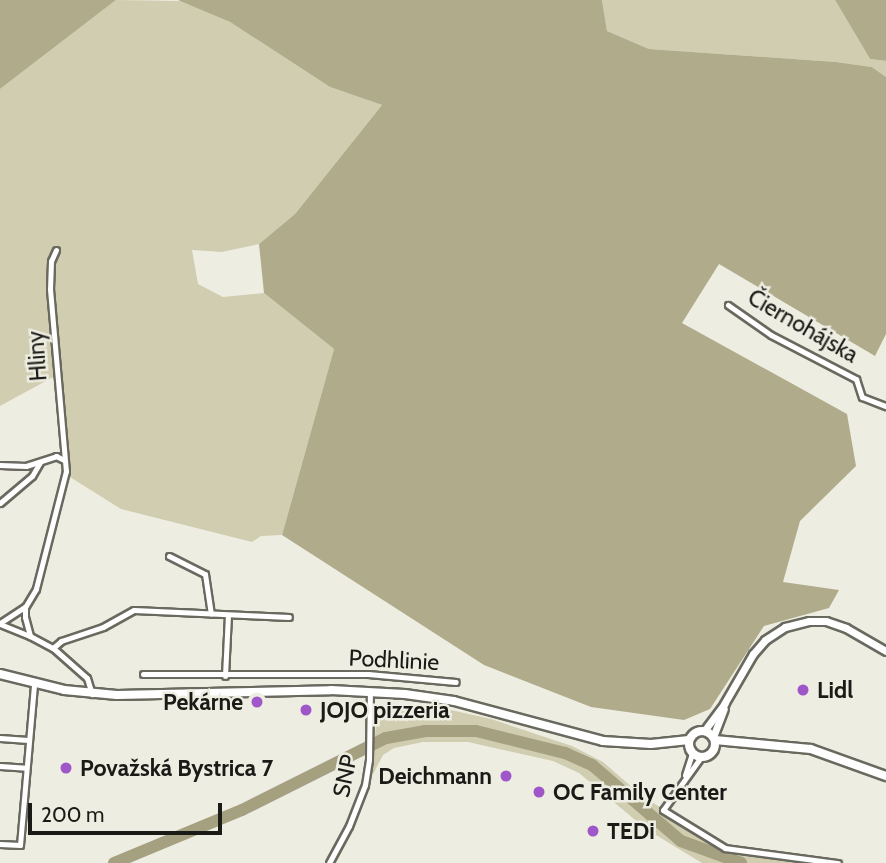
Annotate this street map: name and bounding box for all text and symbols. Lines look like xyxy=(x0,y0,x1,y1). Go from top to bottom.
street label: Čiernohájska xyxy=(743,283,863,369)
street label: Hliny xyxy=(21,330,53,382)
street label: Podhlinie xyxy=(348,644,440,676)
place label: Lidl xyxy=(817,676,853,704)
marker: Lidl xyxy=(795,682,811,698)
place label: Pekárne xyxy=(163,688,243,716)
marker: Pekárne xyxy=(249,694,265,710)
place label: JOJO pizzeria xyxy=(320,696,450,724)
marker: JOJO pizzeria xyxy=(298,702,314,718)
street label: SNP xyxy=(327,752,363,800)
place label: Považská Bystrica 7 xyxy=(80,754,273,782)
marker: Považská Bystrica 7 xyxy=(58,760,74,776)
place label: Deichmann xyxy=(378,762,492,790)
marker: Deichmann xyxy=(498,768,514,784)
place label: OC Family Center xyxy=(553,778,727,806)
marker: OC Family Center xyxy=(531,784,547,800)
scale bar xyxy=(32,790,226,834)
text: 200 m xyxy=(41,802,104,827)
place label: TEDi xyxy=(607,817,655,845)
marker: TEDi xyxy=(585,823,601,839)

